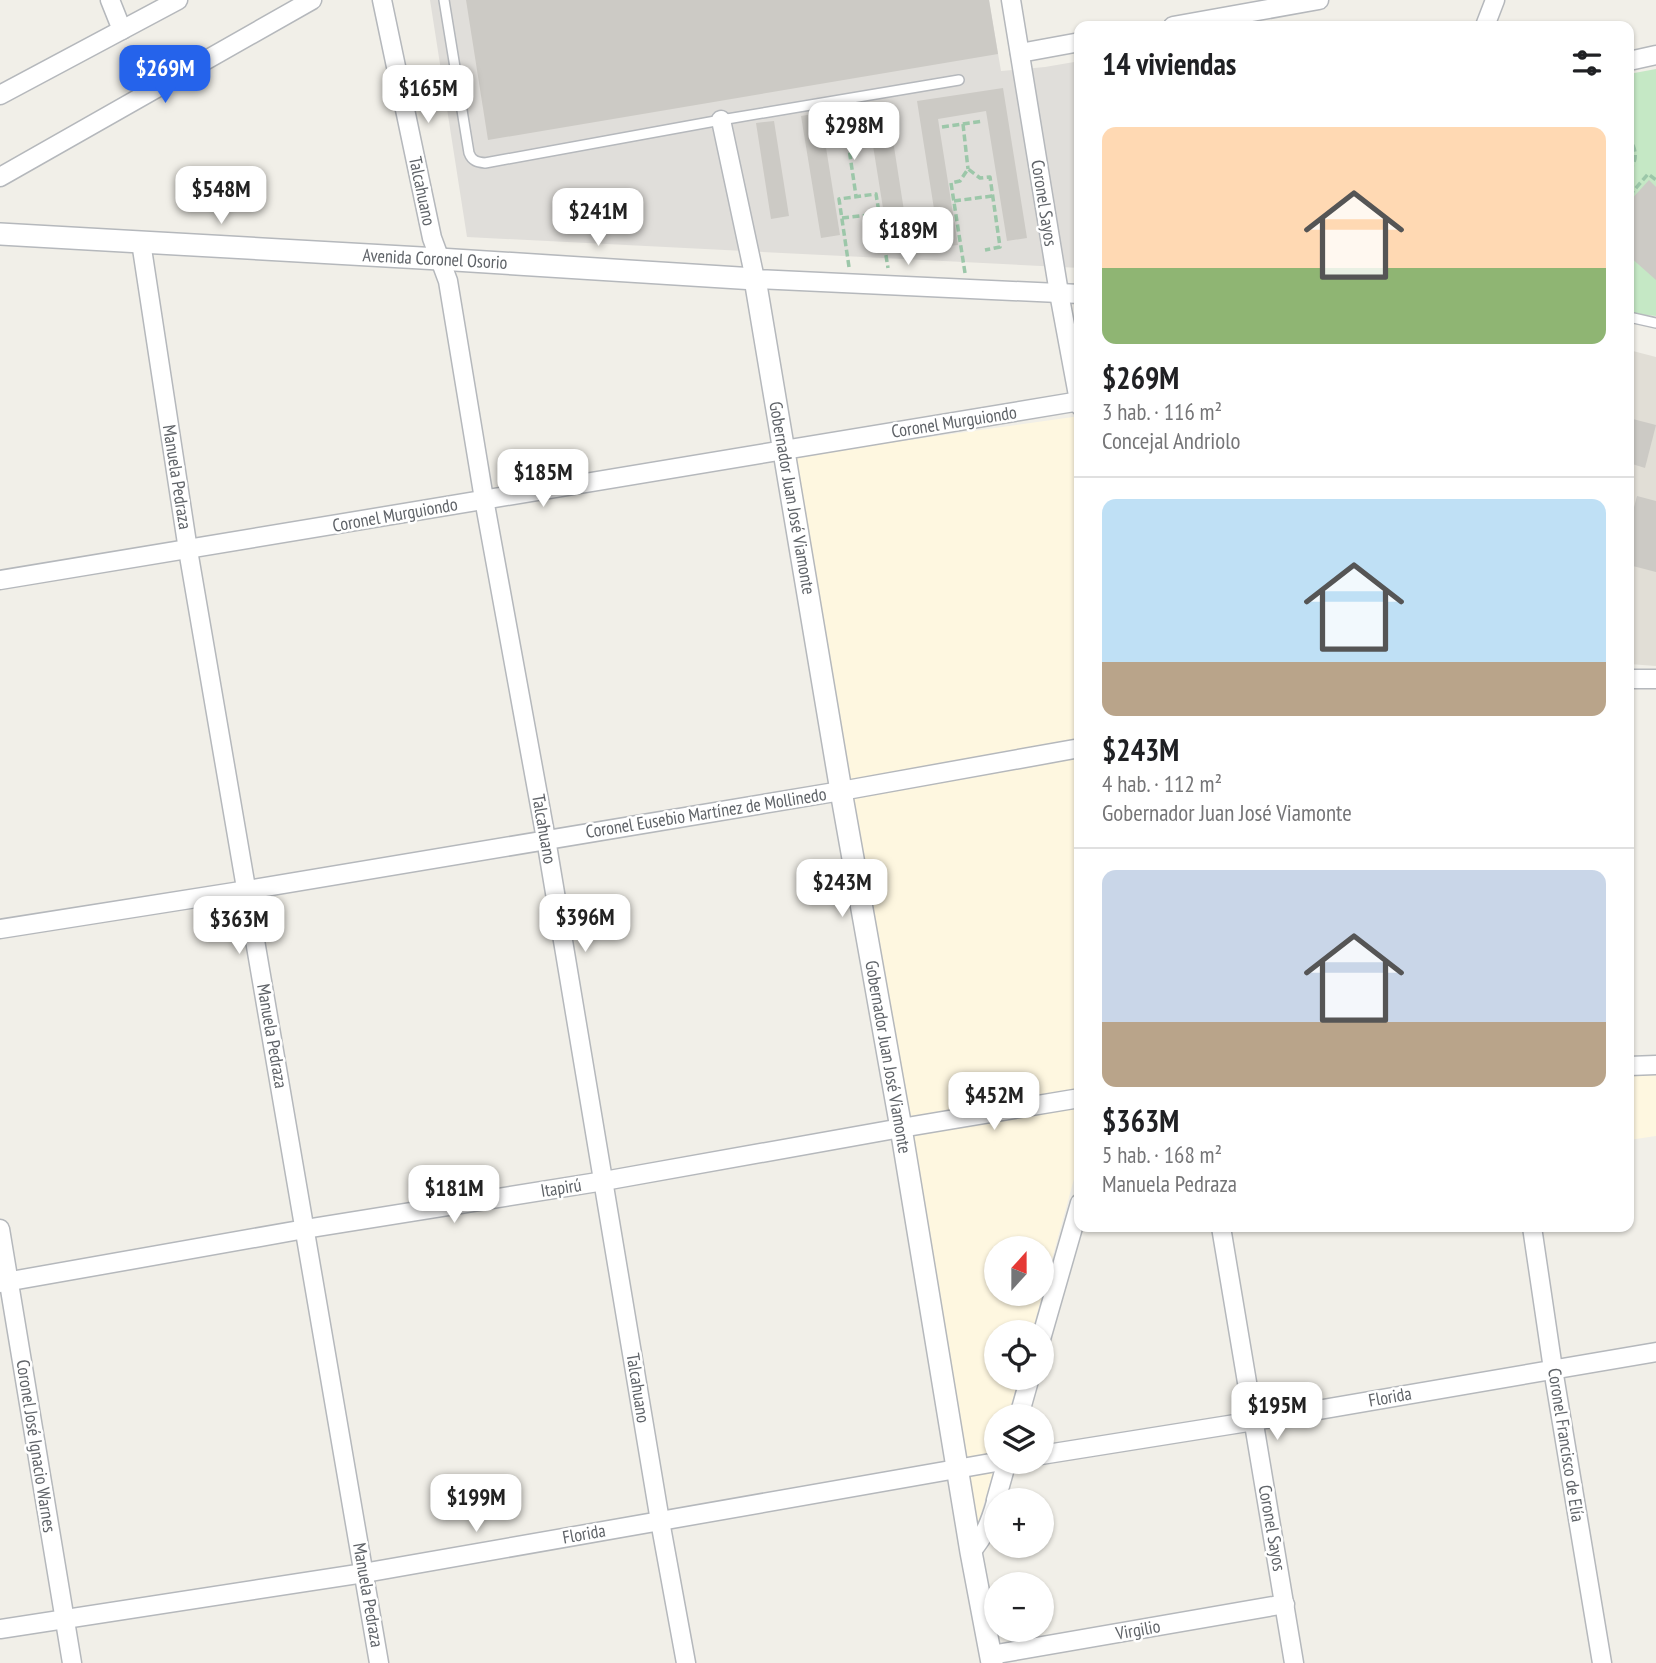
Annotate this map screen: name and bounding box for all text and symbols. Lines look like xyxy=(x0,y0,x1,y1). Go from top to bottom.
text: 14 viviendas xyxy=(1102,44,1236,83)
icon: filters xyxy=(1568,44,1606,82)
pin: $269M xyxy=(116,46,214,105)
text: $269M xyxy=(135,53,195,82)
pin: $165M xyxy=(379,66,477,125)
text: $165M xyxy=(398,73,458,102)
pin: $298M xyxy=(805,102,903,162)
text: $298M xyxy=(824,110,884,139)
street label: Talcahuano xyxy=(404,154,441,228)
street label: Coronel Sayos xyxy=(1026,158,1063,248)
pin: $548M xyxy=(172,166,270,226)
icon: home xyxy=(1291,172,1417,298)
text: $548M xyxy=(191,174,251,203)
pin: $241M xyxy=(549,188,647,248)
text: $241M xyxy=(568,196,628,225)
pin: $189M xyxy=(859,208,957,267)
text: $189M xyxy=(878,215,938,244)
street label: Avenida Coronel Osorio xyxy=(362,243,508,274)
text: $269M xyxy=(1102,358,1179,397)
text: 3 hab. · 116 m² xyxy=(1102,397,1222,426)
street label: Gobernador Juan José Viamonte xyxy=(764,400,821,596)
street label: Coronel Murguiondo xyxy=(890,400,1018,443)
street label: Manuela Pedraza xyxy=(158,423,197,531)
text: Concejal Andriolo xyxy=(1102,426,1240,455)
pin: $185M xyxy=(494,449,592,509)
text: $185M xyxy=(513,457,573,486)
street label: Coronel Murguiondo xyxy=(331,492,459,537)
icon: home xyxy=(1291,544,1417,670)
text: $243M xyxy=(1102,730,1179,769)
text: 4 hab. · 112 m² xyxy=(1102,769,1222,798)
street label: Coronel Eusebio Martínez de Mollinedo xyxy=(584,782,828,843)
street label: Talcahuano xyxy=(527,792,562,866)
text: Gobernador Juan José Viamonte xyxy=(1102,798,1352,827)
pin: $243M xyxy=(793,860,891,919)
text: $243M xyxy=(812,867,872,896)
pin: $396M xyxy=(536,894,634,954)
pin: $363M xyxy=(190,897,288,956)
text: $396M xyxy=(555,902,615,931)
text: $363M xyxy=(209,904,269,933)
icon: home xyxy=(1291,915,1417,1041)
street label: Gobernador Juan José Viamonte xyxy=(860,959,917,1155)
street label: Manuela Pedraza xyxy=(252,982,293,1090)
pin: $452M xyxy=(945,1072,1043,1132)
text: $452M xyxy=(964,1080,1024,1109)
text: $363M xyxy=(1102,1101,1179,1140)
text: 5 hab. · 168 m² xyxy=(1102,1140,1222,1169)
pin: $181M xyxy=(405,1166,503,1225)
text: Manuela Pedraza xyxy=(1102,1169,1237,1198)
text: $181M xyxy=(424,1173,484,1202)
street label: Itapirú xyxy=(539,1173,583,1202)
north arrow xyxy=(984,1236,1054,1306)
map controls xyxy=(984,1236,1054,1642)
button: locate xyxy=(984,1320,1054,1390)
street label: Talcahuano xyxy=(622,1351,655,1425)
street label: Coronel José Ignacio Warnes xyxy=(11,1358,62,1534)
street label: Coronel Francisco de Elía xyxy=(1543,1366,1590,1523)
street label: Florida xyxy=(1367,1381,1413,1412)
pin: $195M xyxy=(1228,1382,1326,1442)
text: $195M xyxy=(1247,1390,1307,1419)
button: layers xyxy=(984,1404,1054,1474)
pin: $199M xyxy=(427,1474,525,1534)
text: $199M xyxy=(446,1482,506,1511)
street label: Coronel Sayos xyxy=(1254,1483,1291,1573)
button: + xyxy=(984,1488,1054,1558)
street label: Florida xyxy=(561,1518,607,1549)
street label: Manuela Pedraza xyxy=(348,1541,389,1649)
button: − xyxy=(984,1572,1054,1642)
street label: Virgilio xyxy=(1113,1614,1162,1645)

